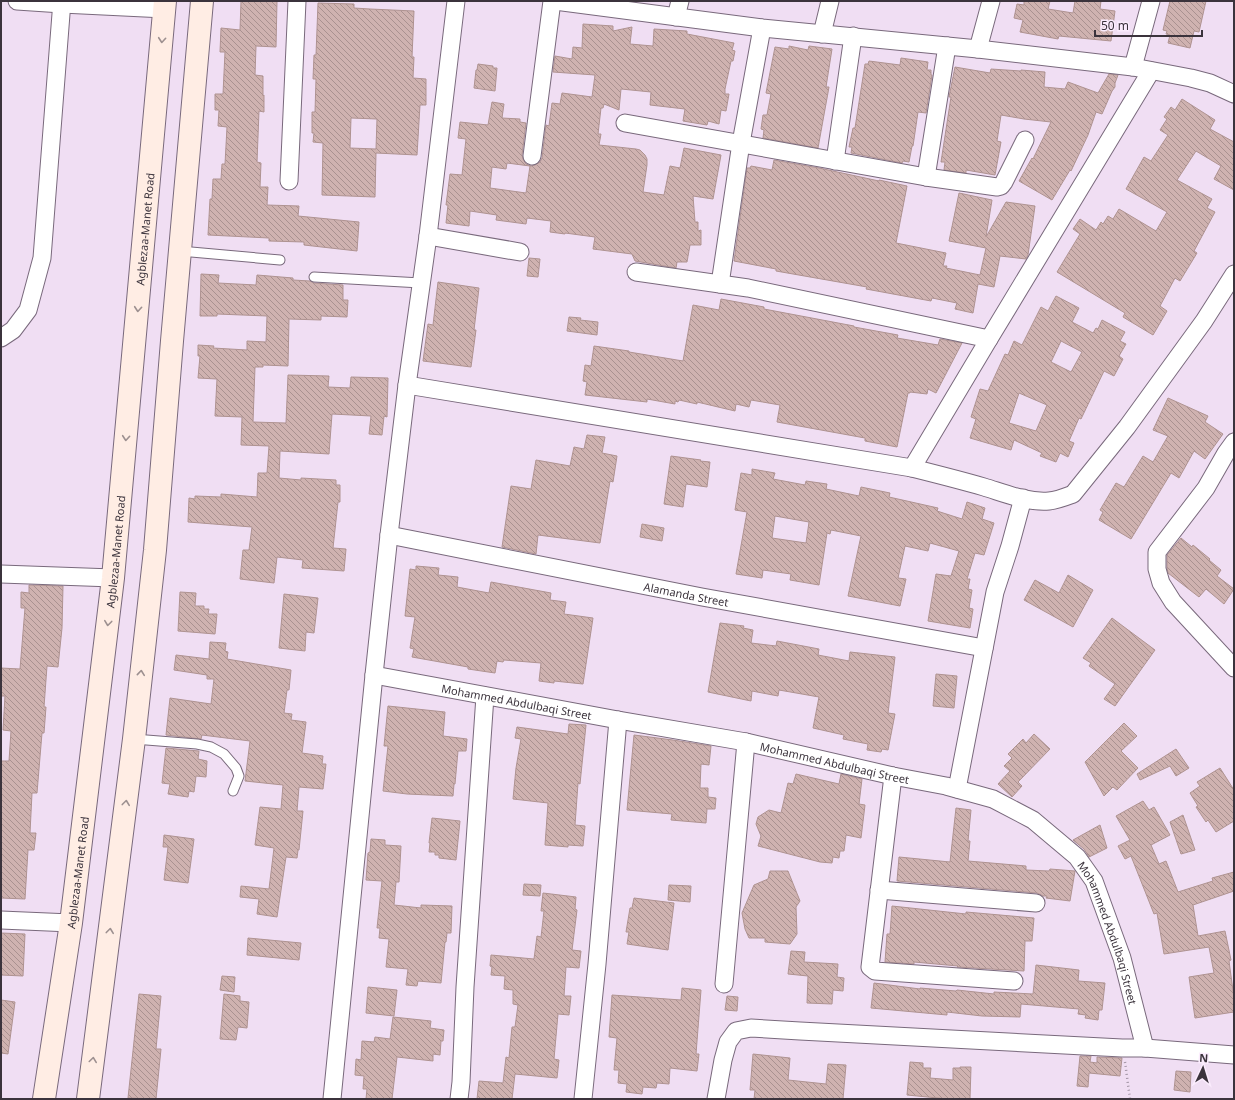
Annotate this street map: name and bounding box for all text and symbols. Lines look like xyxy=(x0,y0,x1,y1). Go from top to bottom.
scale bar xyxy=(1095,12,1202,38)
text: 50 m xyxy=(1101,17,1129,34)
one-way arrow xyxy=(157,37,166,43)
street label: Agblezaa-Manet Road xyxy=(132,172,157,286)
one-way arrow xyxy=(133,306,142,312)
one-way arrow xyxy=(122,435,131,441)
street label: Agblezaa-Manet Road xyxy=(102,495,128,609)
street label: Alamanda Street xyxy=(643,578,730,609)
one-way arrow xyxy=(104,620,113,626)
one-way arrow xyxy=(137,670,146,676)
street label: Mohammed Abdulbaqi Street xyxy=(440,680,593,723)
street label: Mohammed Abdulbaqi Street xyxy=(759,738,910,786)
one-way arrow xyxy=(121,799,130,806)
street label: Agblezaa-Manet Road xyxy=(63,815,91,930)
street label: Mohammed Abdulbaqi Street xyxy=(1075,858,1141,1006)
one-way arrow xyxy=(105,928,114,935)
north arrow xyxy=(1183,1048,1223,1088)
text: N xyxy=(1199,1050,1209,1065)
one-way arrow xyxy=(88,1057,97,1063)

